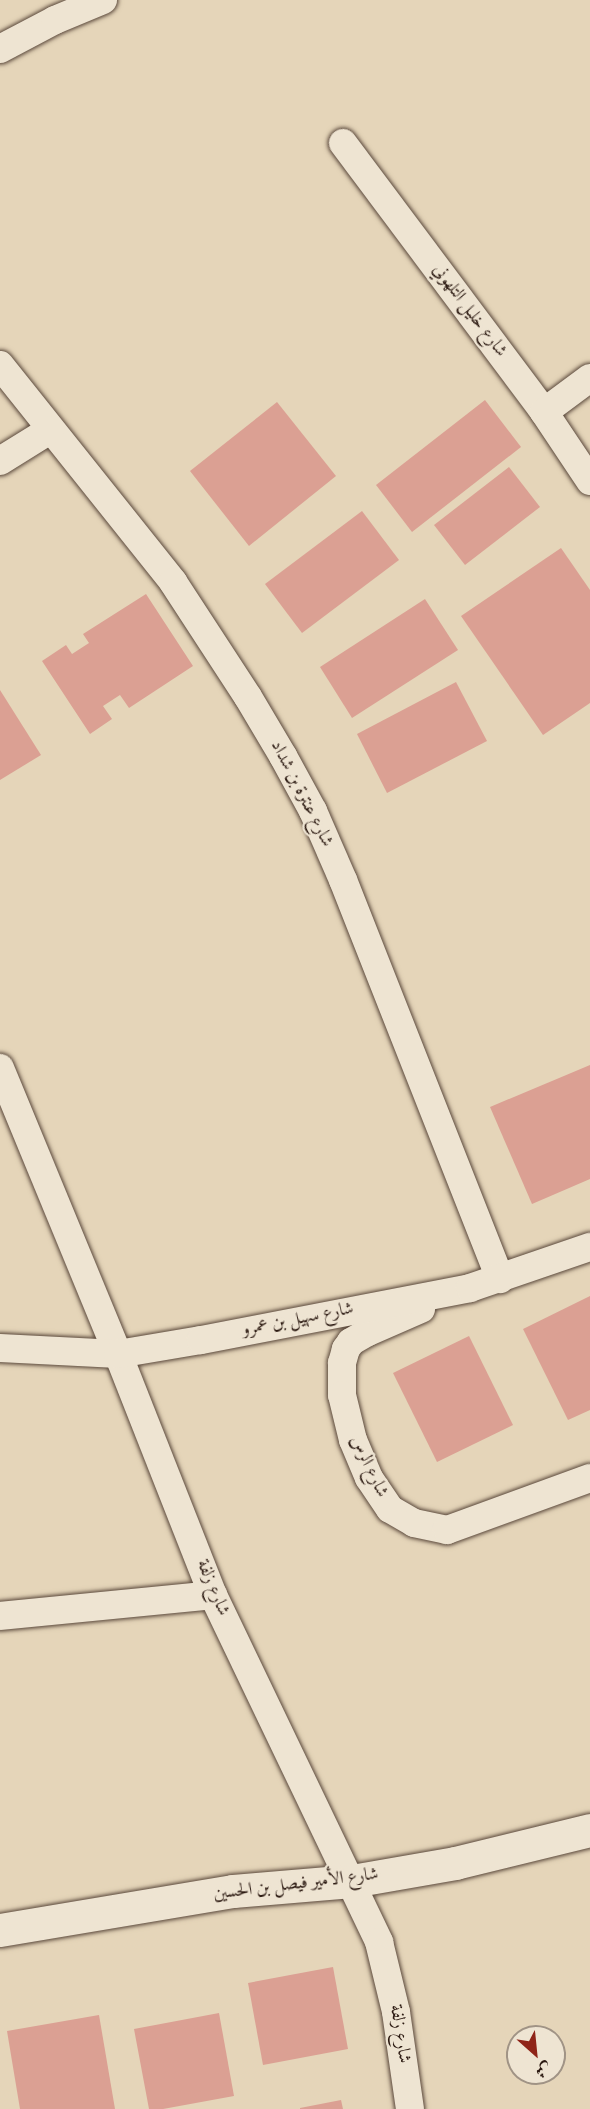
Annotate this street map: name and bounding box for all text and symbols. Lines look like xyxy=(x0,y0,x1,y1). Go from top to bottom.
street label: شارع خليل التلهوني xyxy=(427,260,511,362)
street label: شارع عنترة بن شداد xyxy=(265,737,337,851)
street label: شارع سهيل بن عمرو xyxy=(240,1299,356,1341)
street label: شارع الرس xyxy=(344,1433,392,1501)
street label: شارع زلفة xyxy=(191,1557,233,1619)
street label: شارع الأمير فيصل بن الحسين xyxy=(212,1864,380,1906)
street label: شارع زلفة xyxy=(384,2003,414,2065)
north arrow xyxy=(506,2025,566,2085)
text: ش xyxy=(532,2057,555,2082)

